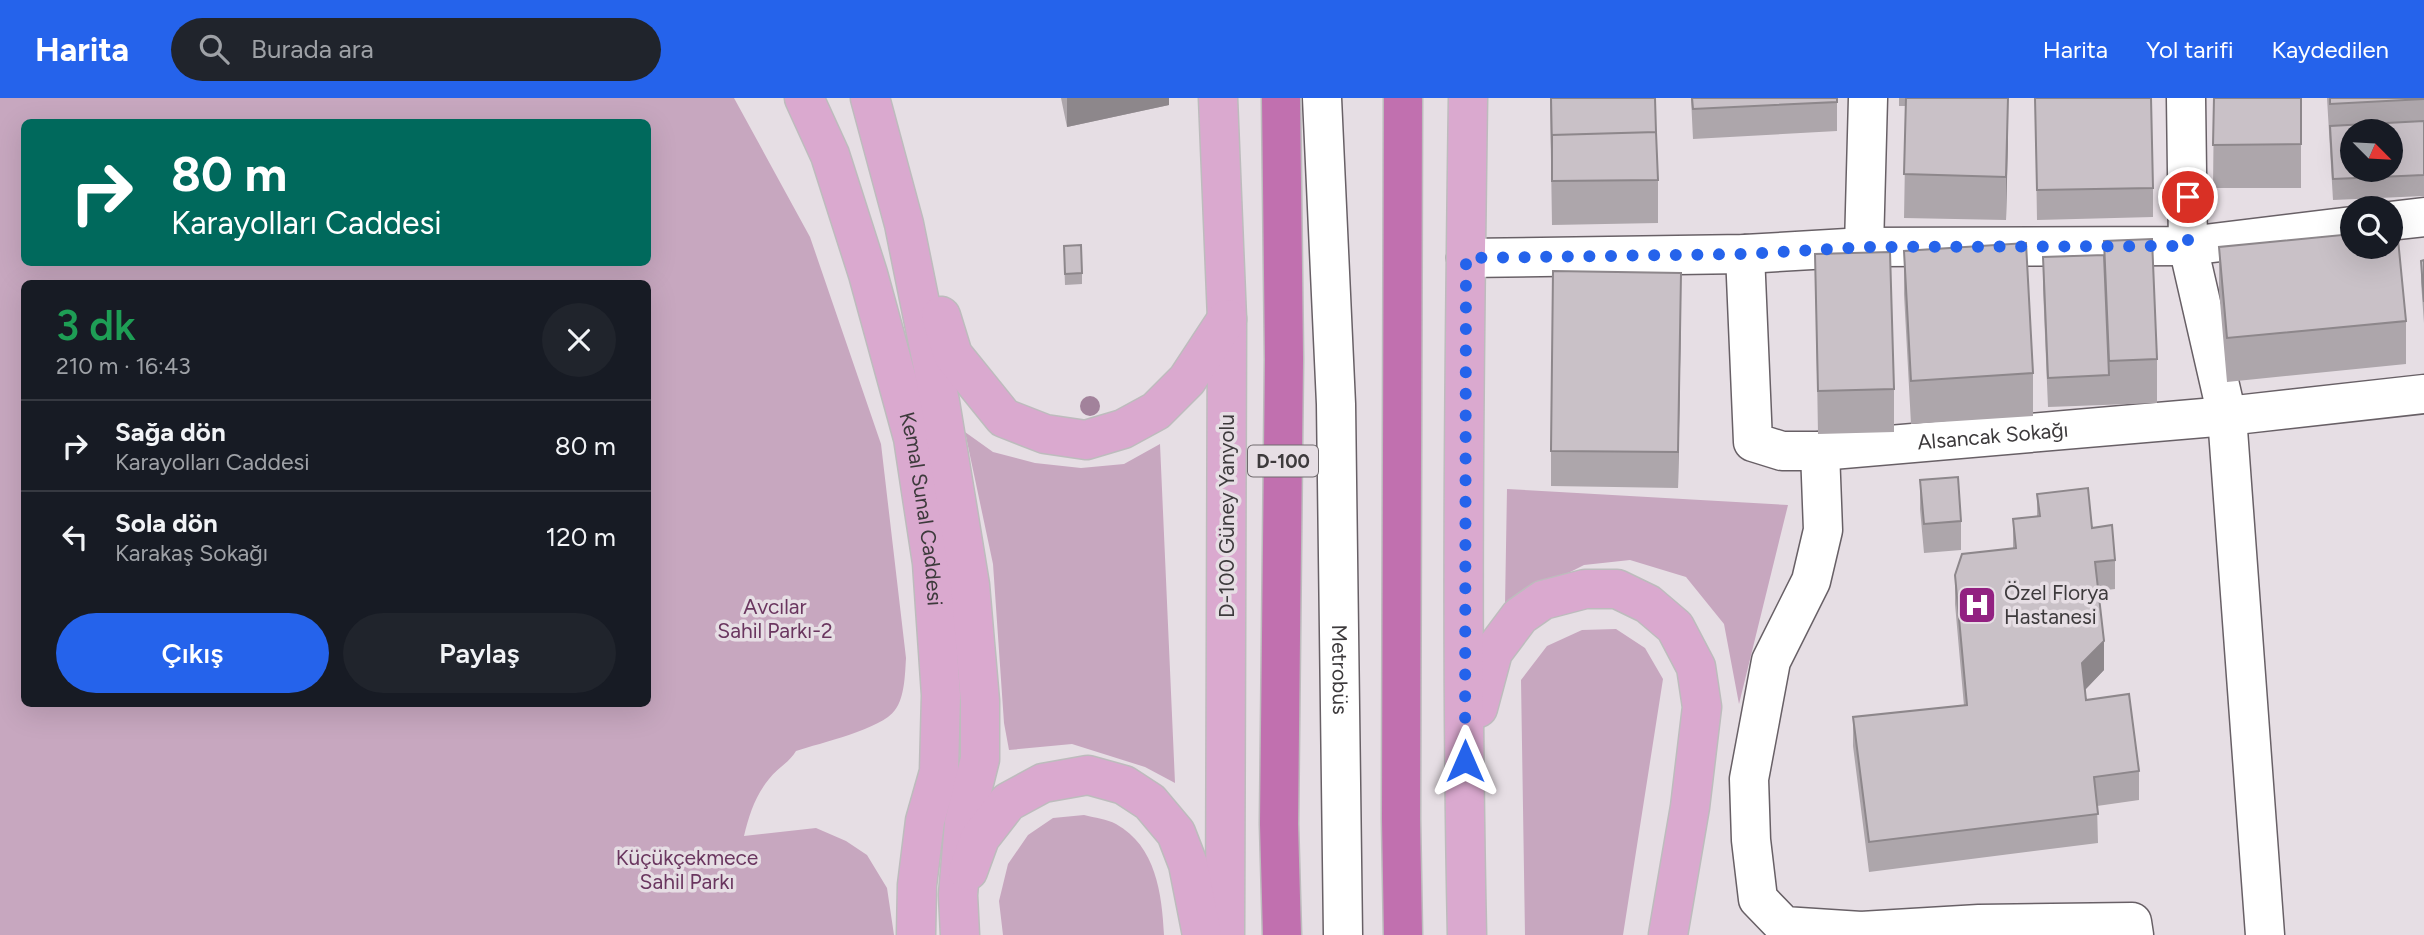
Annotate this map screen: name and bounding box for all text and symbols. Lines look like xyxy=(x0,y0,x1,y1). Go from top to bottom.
search box xyxy=(171,18,661,81)
text: Harita xyxy=(35,30,129,69)
icon: search xyxy=(195,30,233,68)
text: Burada ara xyxy=(251,33,374,65)
text: Harita xyxy=(2043,35,2108,64)
text: Yol tarifi xyxy=(2146,35,2234,64)
text: Kaydedilen xyxy=(2272,35,2389,64)
north arrow xyxy=(2340,119,2403,182)
map controls xyxy=(2340,119,2403,259)
text: 80 m xyxy=(171,144,287,203)
icon: right xyxy=(56,147,147,238)
pin xyxy=(2158,167,2218,227)
icon: arrive xyxy=(2169,178,2207,216)
button: search xyxy=(2340,196,2403,259)
text: Karayolları Caddesi xyxy=(171,204,442,242)
text: 3 dk xyxy=(56,300,136,351)
button: close xyxy=(542,303,616,377)
text: 210 m · 16:43 xyxy=(56,352,191,380)
street label: Kemal Sunal Caddesi xyxy=(894,409,948,607)
street label: D-100 Güney Yanyolu xyxy=(1214,414,1239,618)
text: Sağa dön xyxy=(115,416,226,448)
street label: Alsancak Sokağı xyxy=(1916,417,2069,455)
icon: right xyxy=(56,427,94,465)
text: 80 m xyxy=(555,430,616,462)
road number: D-100 xyxy=(1248,446,1318,476)
text: Karayolları Caddesi xyxy=(115,448,310,476)
text: Sola dön xyxy=(115,507,218,539)
icon: left xyxy=(56,518,94,556)
text: 120 m xyxy=(546,521,616,553)
text: Karakaş Sokağı xyxy=(115,539,268,567)
place label: Özel Florya Hastanesi xyxy=(2004,580,2109,629)
hospital icon: Özel Florya Hastanesi xyxy=(1956,584,1998,626)
park label: Avcılar Sahil Parkı-2 xyxy=(717,594,833,643)
button: Çıkış xyxy=(56,613,329,693)
button: Paylaş xyxy=(343,613,616,693)
street label: Metrobüs xyxy=(1327,624,1353,715)
position arrow xyxy=(1428,724,1502,798)
park label: Küçükçekmece Sahil Parkı xyxy=(616,845,758,894)

